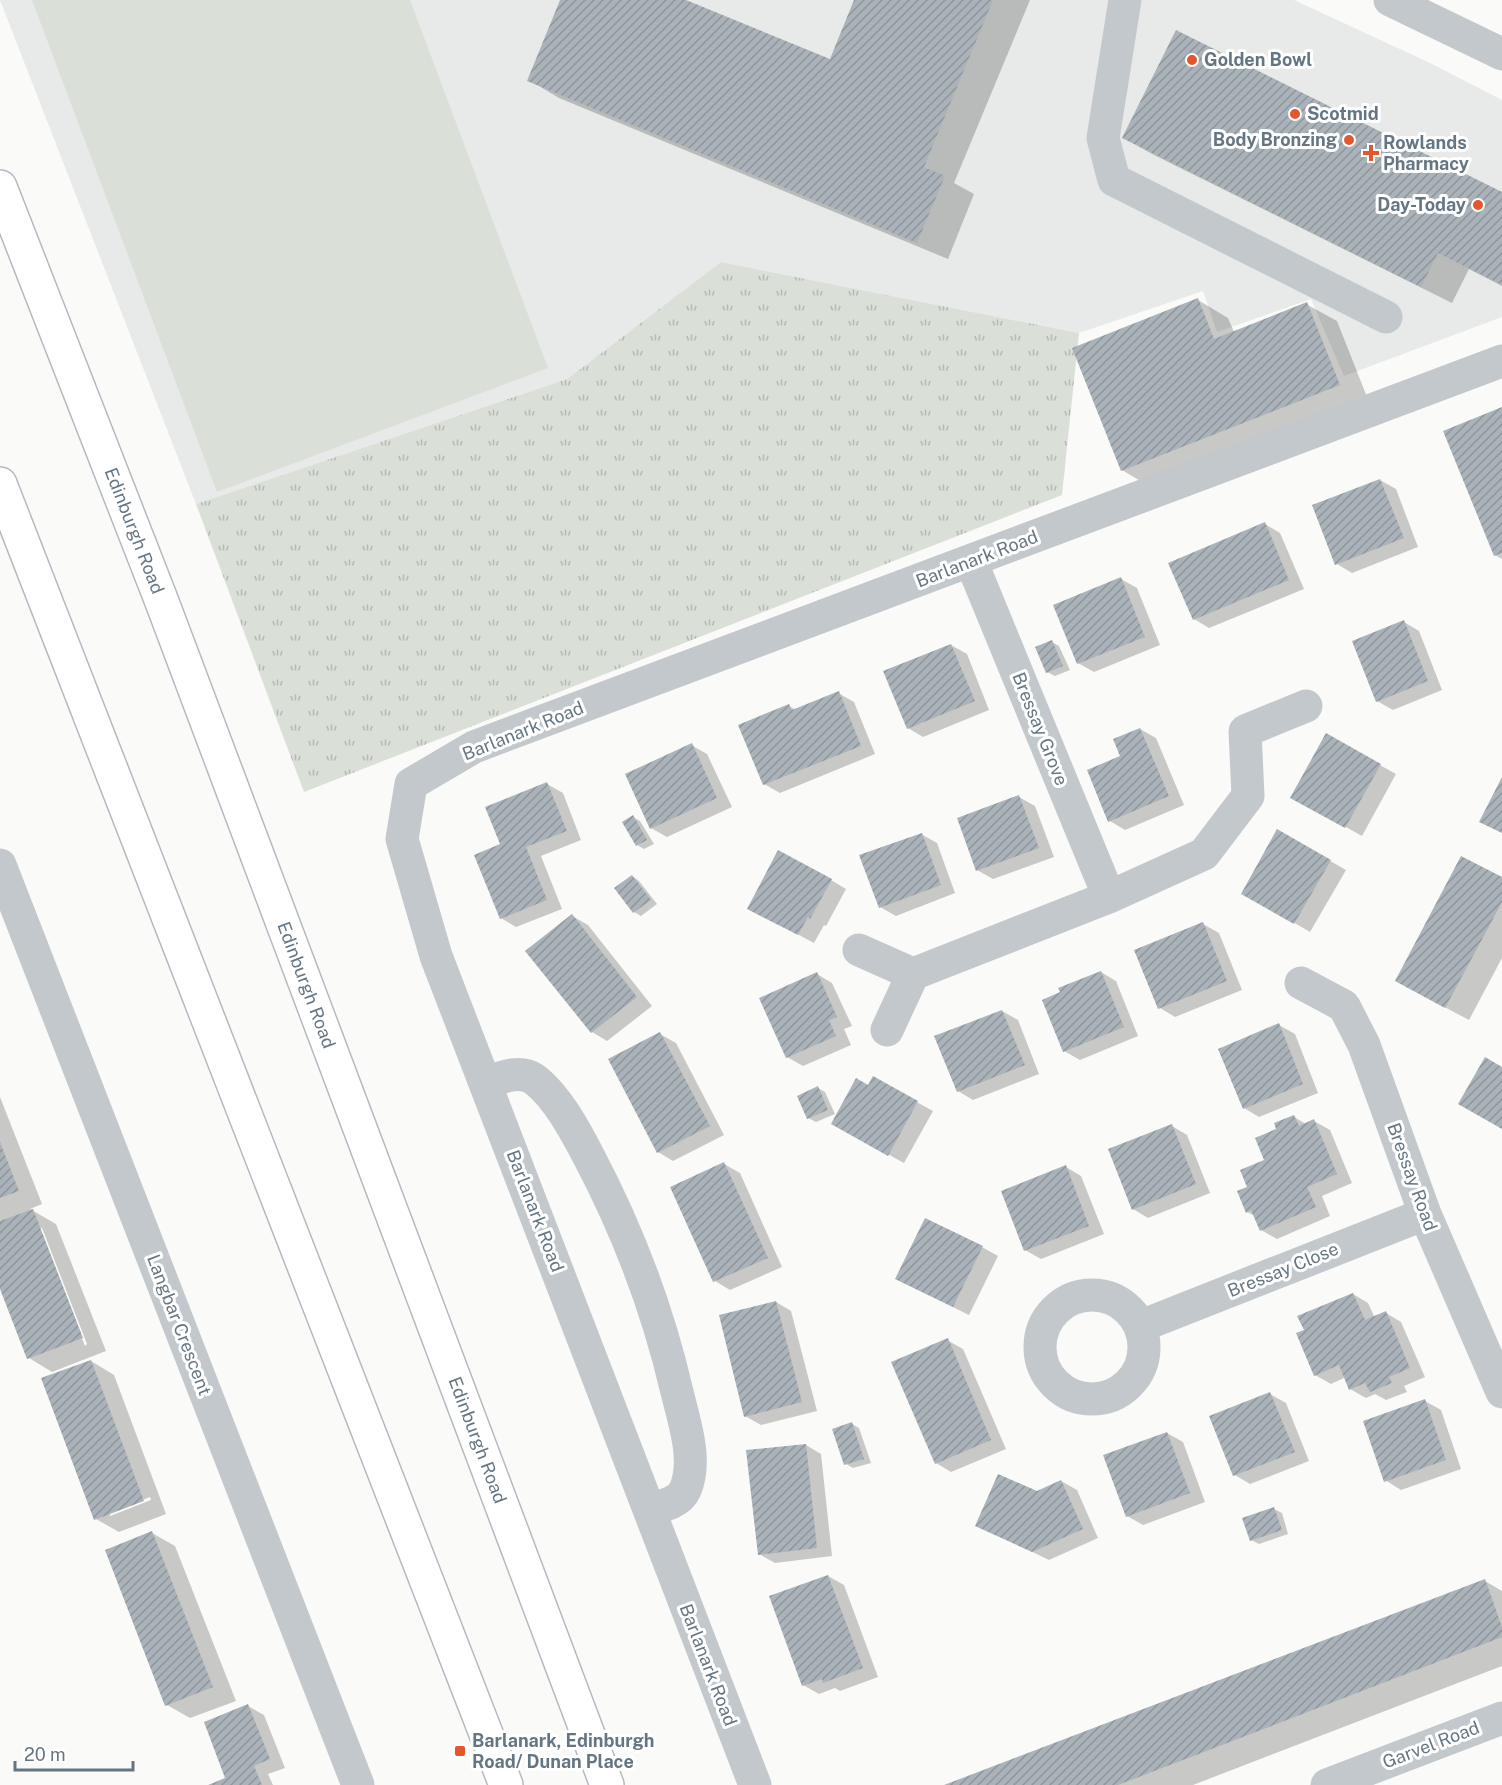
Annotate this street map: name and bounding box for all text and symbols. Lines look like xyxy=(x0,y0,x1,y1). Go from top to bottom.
place label: Golden Bowl xyxy=(1204,49,1312,70)
marker: Golden Bowl xyxy=(1185,53,1199,67)
place label: Scotmid xyxy=(1307,103,1379,124)
marker: Scotmid xyxy=(1288,107,1302,121)
place label: Body Bronzing xyxy=(1213,129,1337,150)
place label: Rowlands Pharmacy xyxy=(1383,132,1469,174)
marker: Body Bronzing xyxy=(1342,133,1356,147)
marker: Rowlands Pharmacy xyxy=(1364,146,1378,160)
place label: Day-Today xyxy=(1377,194,1466,215)
marker: Day-Today xyxy=(1471,198,1485,212)
street label: Edinburgh Road xyxy=(101,465,169,597)
street label: Barlanark Road xyxy=(913,526,1041,591)
street label: Bressay Grove xyxy=(1008,669,1073,788)
street label: Barlanark Road xyxy=(459,697,586,764)
street label: Edinburgh Road xyxy=(273,919,340,1051)
street label: Bressay Road xyxy=(1383,1120,1442,1234)
street label: Barlanark Road xyxy=(503,1147,568,1275)
street label: Bressay Close xyxy=(1224,1238,1341,1301)
street label: Langbar Crescent xyxy=(143,1251,216,1398)
street label: Edinburgh Road xyxy=(444,1374,511,1506)
street label: Barlanark Road xyxy=(676,1601,741,1729)
street label: Garvel Road xyxy=(1379,1716,1482,1773)
place label: Barlanark, Edinburgh Road/ Dunan Place xyxy=(472,1730,654,1772)
scale bar xyxy=(15,1734,134,1772)
text: 20 m xyxy=(24,1744,66,1765)
marker: Barlanark, Edinburgh Road/ Dunan Place xyxy=(453,1744,467,1758)

